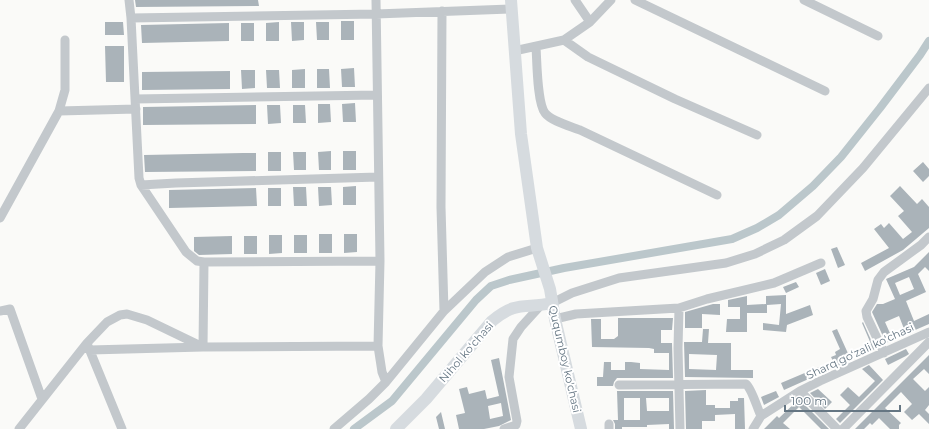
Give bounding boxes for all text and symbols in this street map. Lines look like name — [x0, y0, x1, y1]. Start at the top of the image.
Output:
street label: Ququmboy ko'chasi — [546, 304, 584, 414]
street label: Nihol koʻchasi — [436, 319, 496, 385]
street label: Sharq goʻzali koʻchasi — [804, 320, 916, 382]
scale bar — [785, 387, 900, 413]
text: 100 m — [791, 393, 827, 408]

